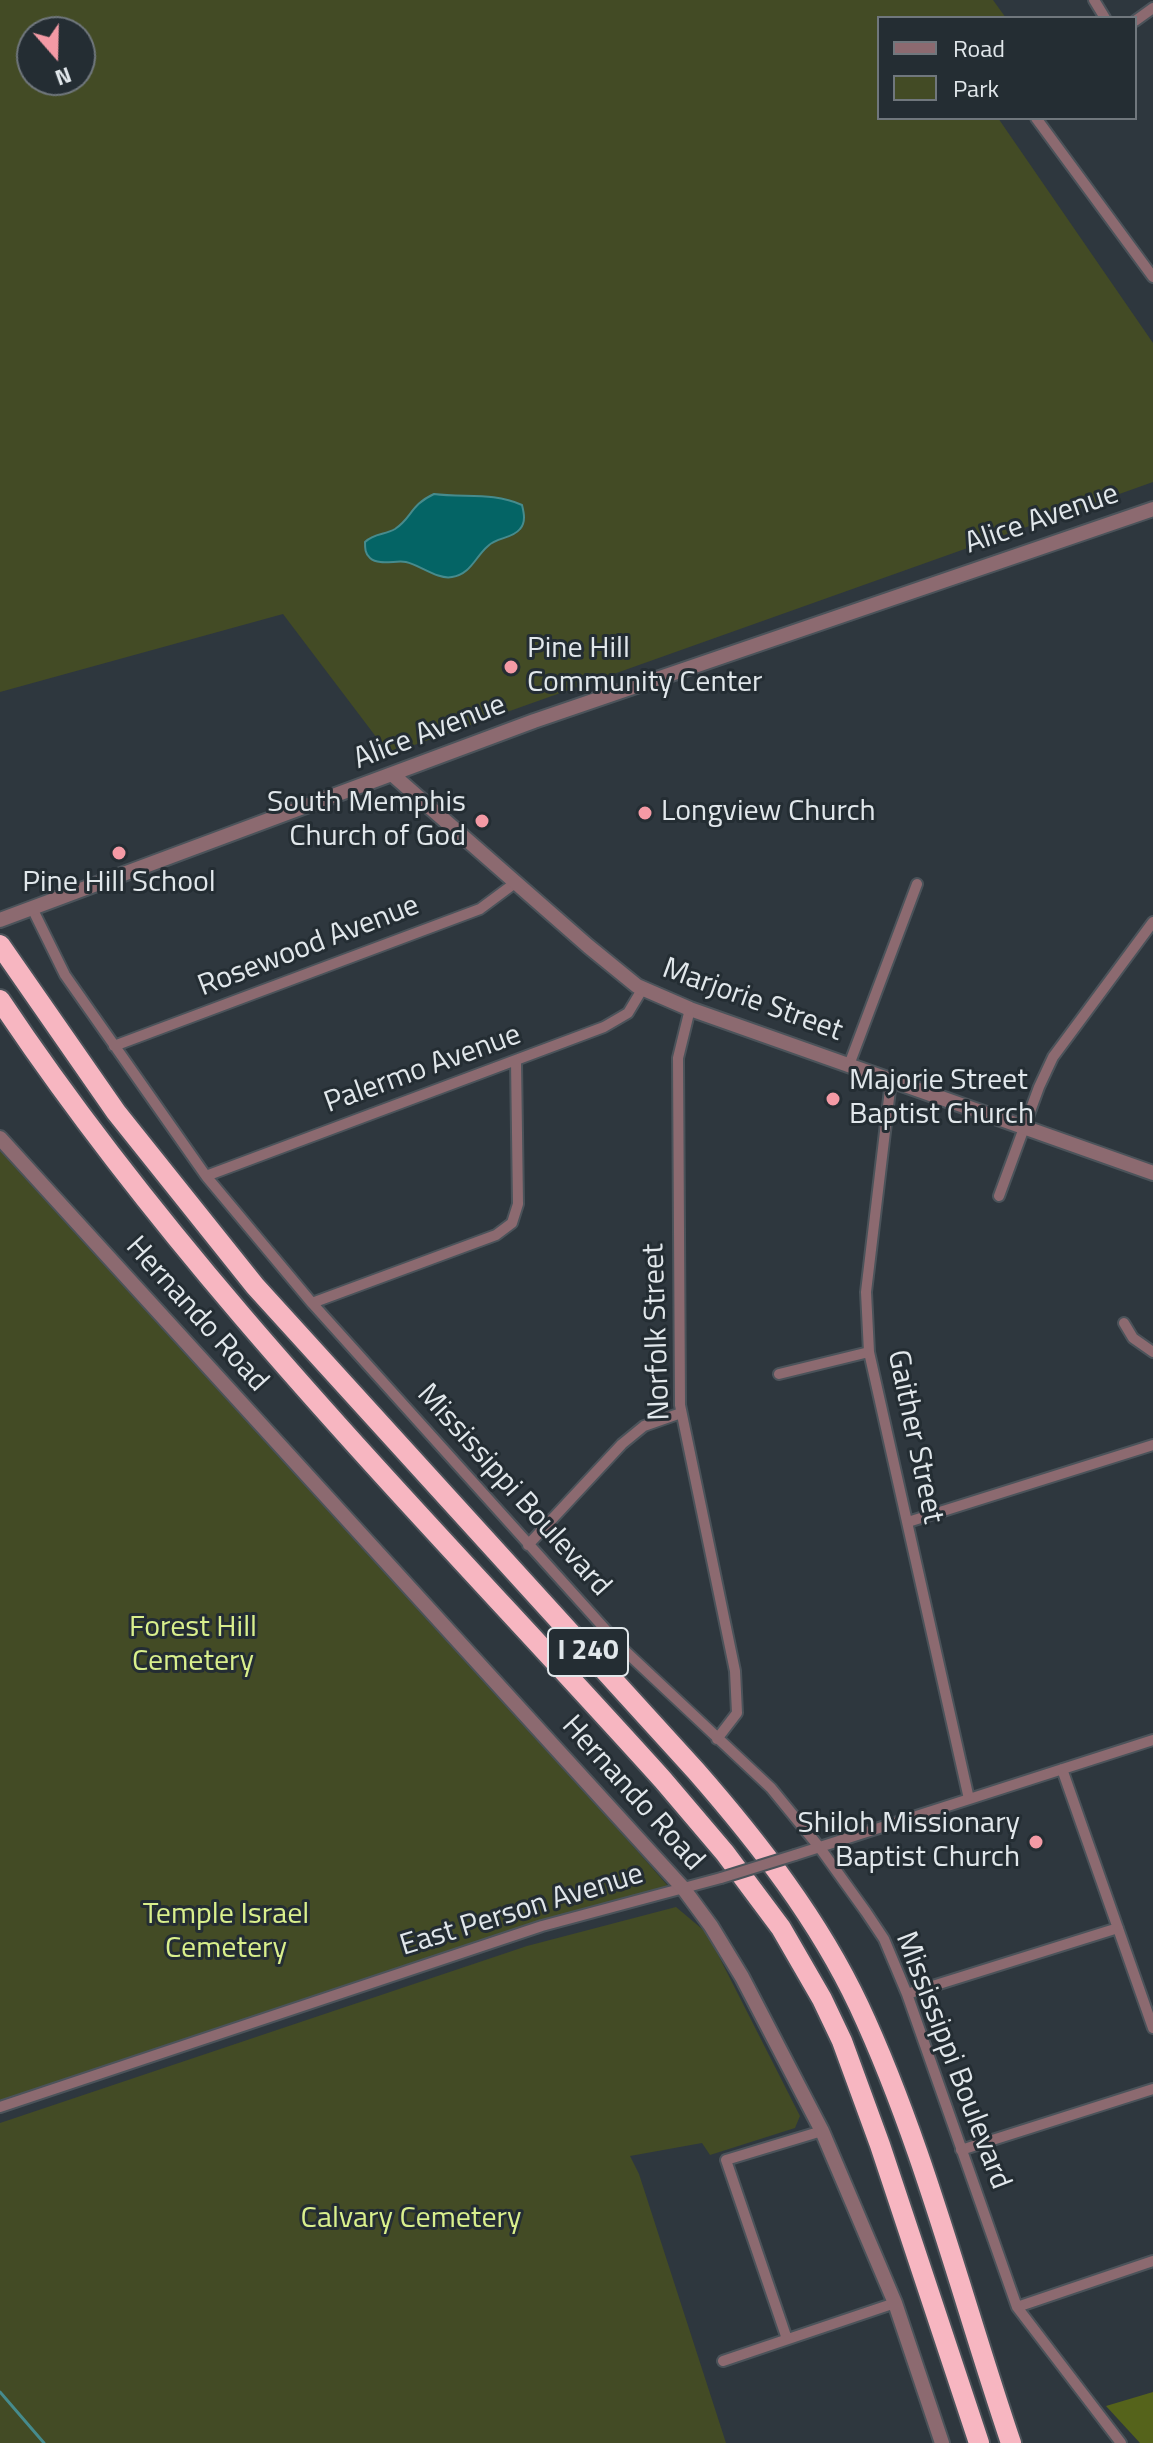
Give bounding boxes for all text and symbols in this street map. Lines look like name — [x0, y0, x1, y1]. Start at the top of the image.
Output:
north arrow — [16, 16, 96, 96]
legend — [877, 16, 1137, 120]
text: Road — [953, 30, 1005, 66]
text: N — [51, 58, 77, 95]
text: Park — [953, 70, 999, 106]
street label: Alice Avenue — [961, 477, 1123, 563]
place label: Pine Hill Community Center — [527, 632, 762, 702]
marker: Pine Hill Community Center — [502, 658, 520, 676]
street label: Alice Avenue — [349, 688, 511, 778]
place label: South Memphis Church of God — [267, 786, 466, 856]
place label: Longview Church — [661, 795, 876, 831]
marker: Longview Church — [636, 804, 654, 822]
marker: South Memphis Church of God — [473, 812, 491, 830]
marker: Pine Hill School — [110, 844, 128, 862]
place label: Pine Hill School — [22, 866, 216, 902]
street label: Rosewood Avenue — [193, 888, 425, 1006]
street label: Marjorie Street — [657, 952, 847, 1050]
street label: Palermo Avenue — [320, 1018, 526, 1122]
place label: Majorie Street Baptist Church — [849, 1064, 1034, 1134]
marker: Majorie Street Baptist Church — [824, 1090, 842, 1108]
street label: Hernando Road — [117, 1230, 275, 1400]
street label: Norfolk Street — [637, 1243, 679, 1421]
street label: Gaither Street — [878, 1347, 950, 1527]
street label: Mississippi Boulevard — [408, 1378, 618, 1604]
park label: Forest Hill Cemetery — [129, 1611, 257, 1682]
road number: I 240 — [548, 1628, 628, 1676]
street label: Hernando Road — [553, 1709, 711, 1879]
place label: Shiloh Missionary Baptist Church — [797, 1807, 1020, 1878]
marker: Shiloh Missionary Baptist Church — [1027, 1833, 1045, 1851]
street label: East Person Avenue — [396, 1857, 648, 1965]
park label: Temple Israel Cemetery — [143, 1898, 309, 1968]
street label: Mississippi Boulevard — [886, 1927, 1018, 2195]
park label: Calvary Cemetery — [301, 2202, 521, 2238]

